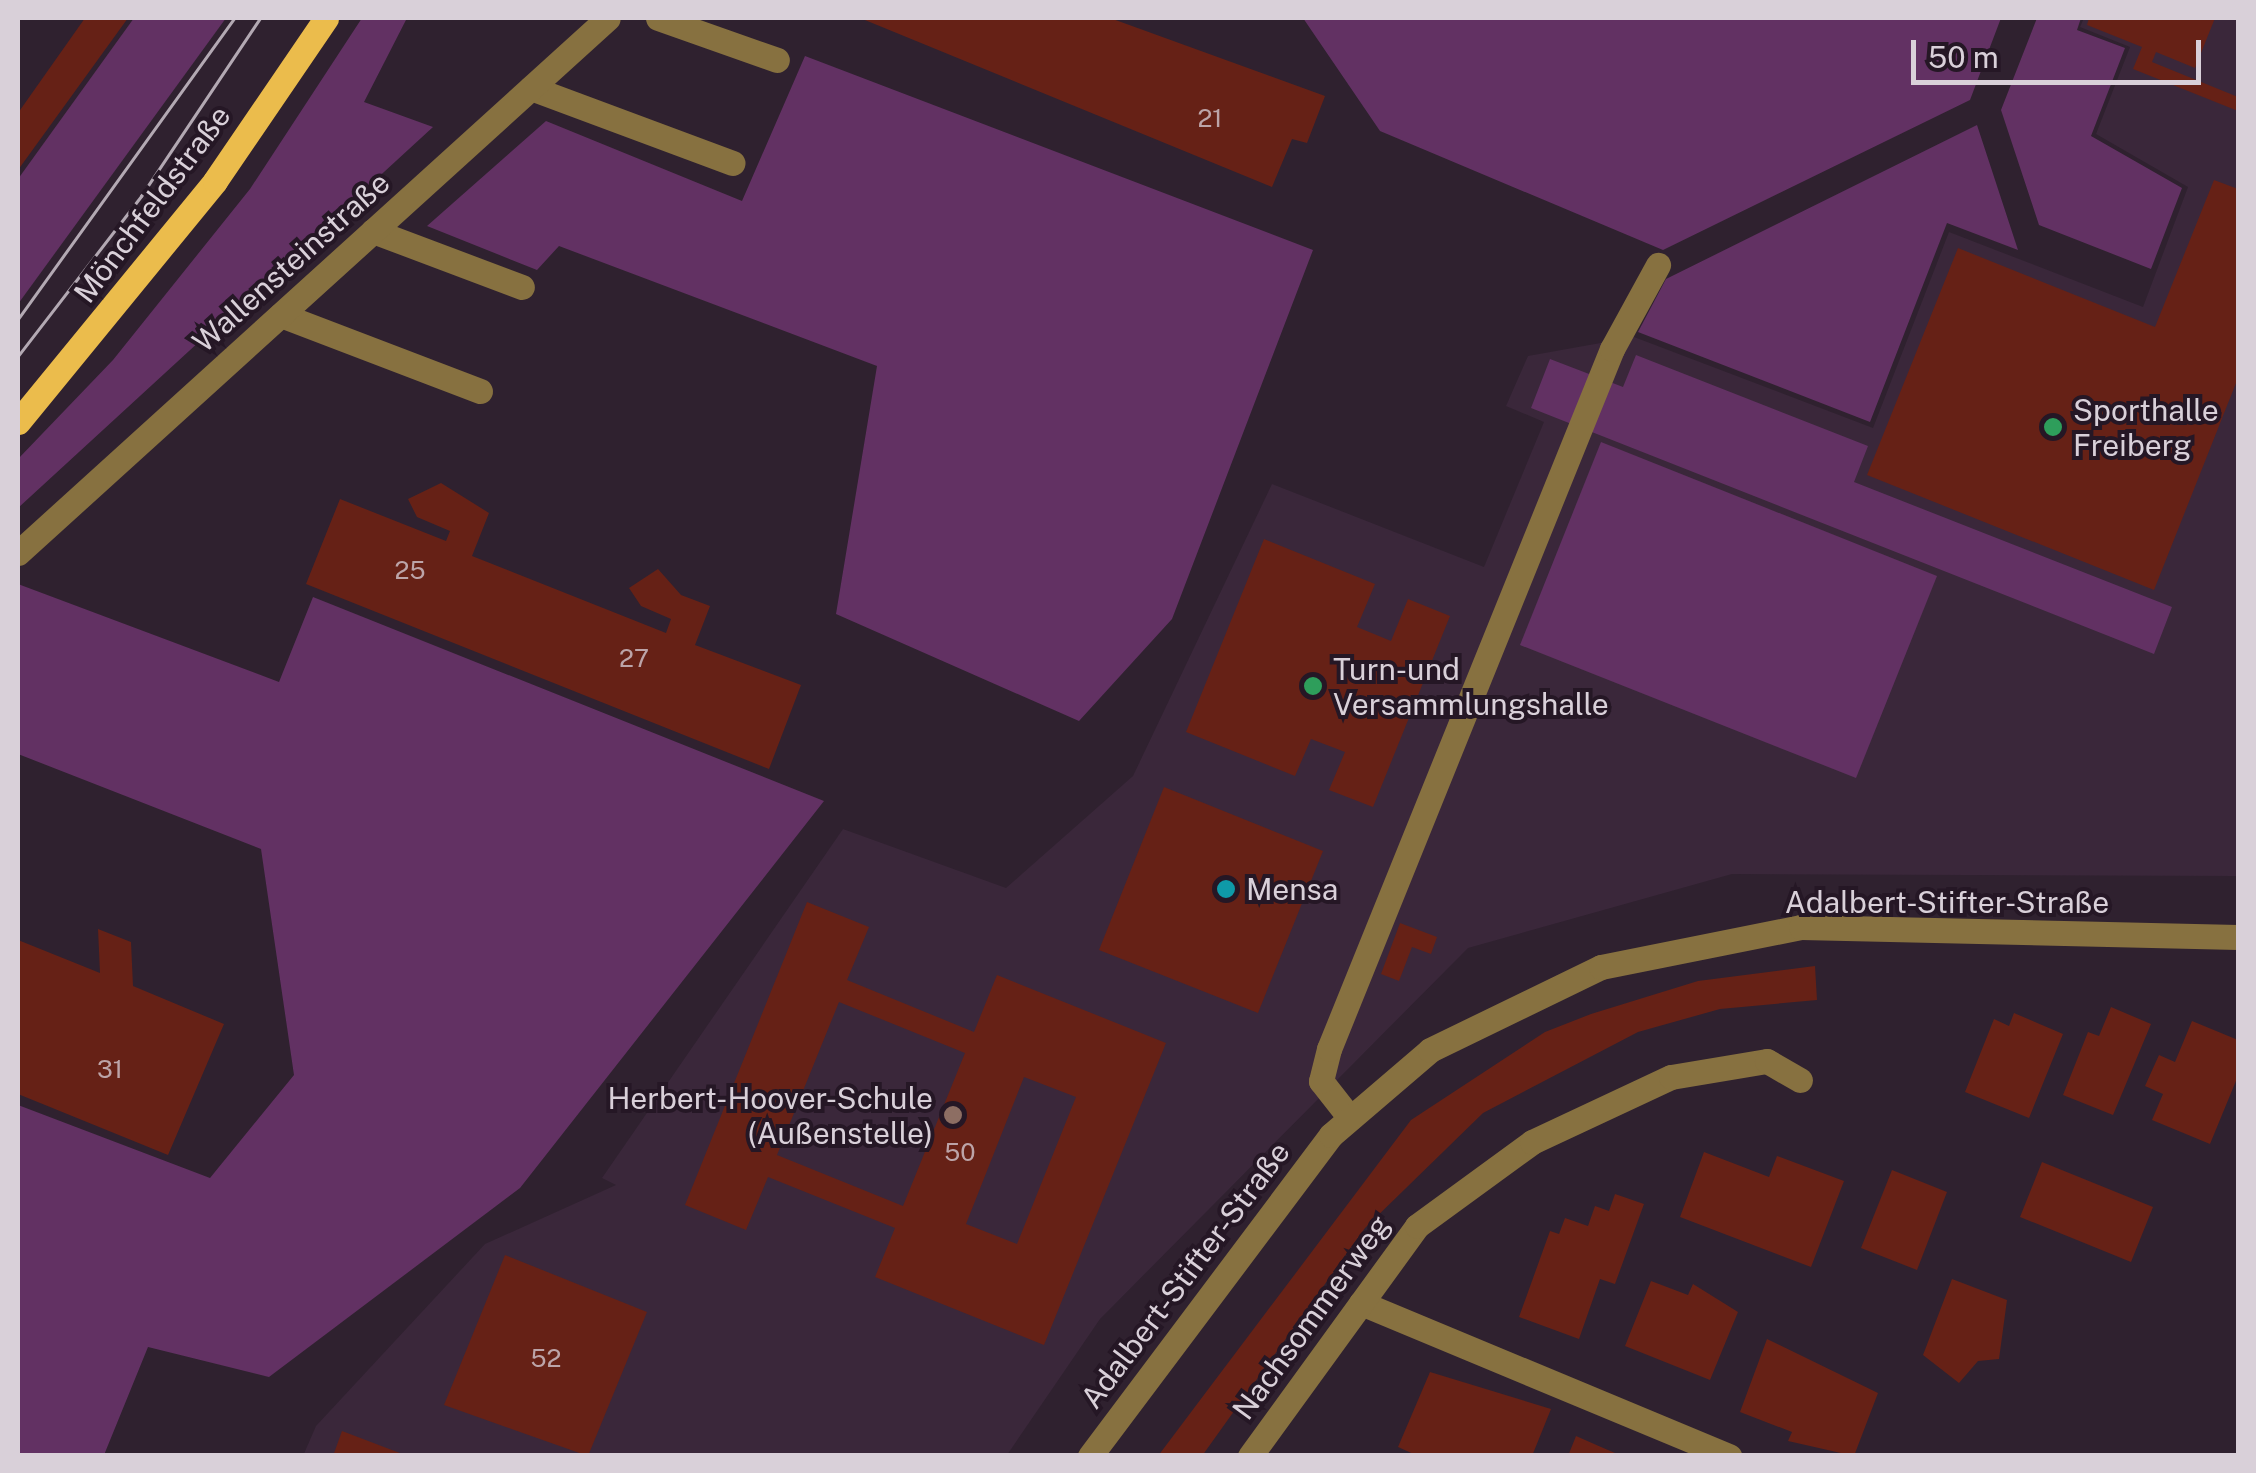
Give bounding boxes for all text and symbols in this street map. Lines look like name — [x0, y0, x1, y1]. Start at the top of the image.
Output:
scale bar — [1916, 20, 2206, 82]
text: 50 m — [1928, 39, 1999, 75]
street label: Mönchfeldstraße — [66, 98, 238, 310]
house number: 21 — [1197, 103, 1223, 133]
street label: Wallensteinstraße — [185, 164, 397, 360]
place label: Sporthalle Freiberg — [2073, 392, 2219, 462]
marker: Sporthalle Freiberg — [2042, 416, 2064, 438]
house number: 25 — [395, 555, 425, 585]
house number: 27 — [619, 643, 649, 673]
place label: Turn-und Versammlungshalle — [1333, 651, 1609, 722]
marker: Turn-und Versammlungshalle — [1302, 675, 1324, 697]
place label: Mensa — [1246, 871, 1338, 907]
marker: Mensa — [1215, 878, 1237, 900]
street label: Adalbert-Stifter-Straße — [1785, 884, 2109, 920]
house number: 31 — [97, 1054, 123, 1084]
place label: Herbert-Hoover-Schule (Außenstelle) — [607, 1080, 933, 1150]
marker: Herbert-Hoover-Schule (Außenstelle) — [942, 1104, 964, 1126]
street label: Adalbert-Stifter-Straße — [1073, 1135, 1297, 1415]
house number: 50 — [944, 1137, 976, 1167]
street label: Nachsommerweg — [1225, 1208, 1397, 1426]
house number: 52 — [531, 1343, 561, 1373]

